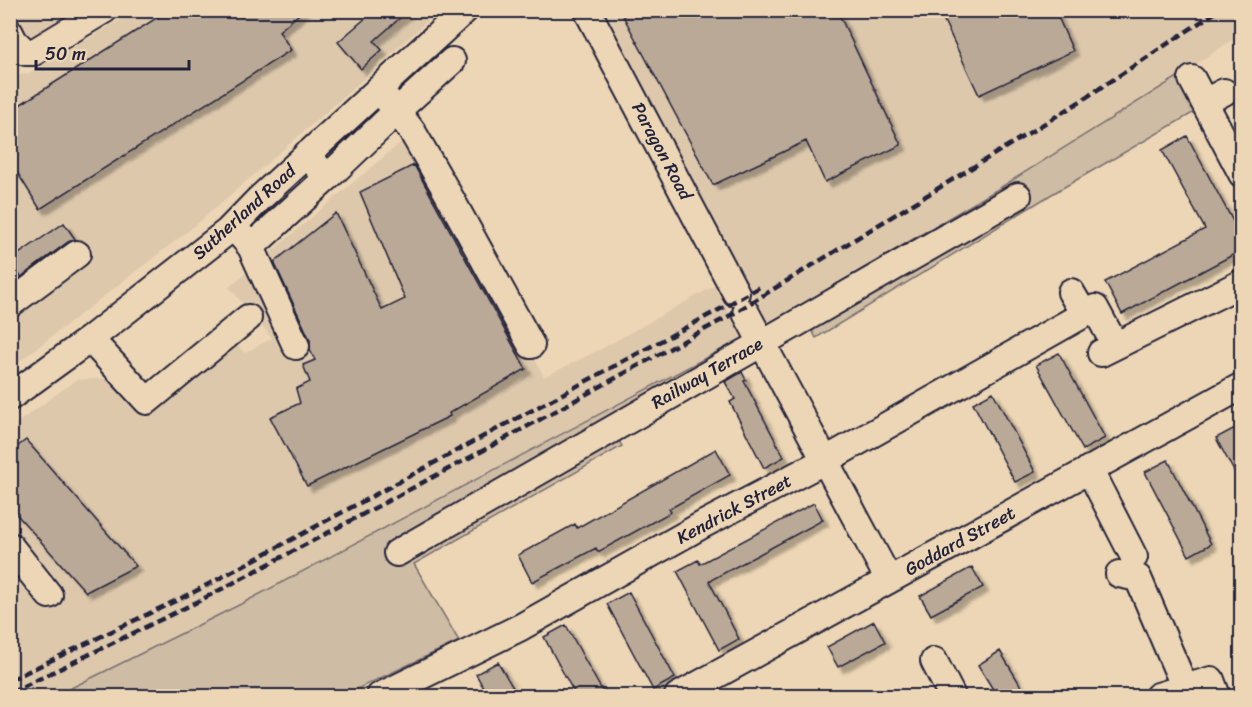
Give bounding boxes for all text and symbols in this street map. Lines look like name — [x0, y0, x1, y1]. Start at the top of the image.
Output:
scale bar — [36, 33, 189, 71]
text: 50 m — [45, 38, 86, 70]
street label: Paragon Road — [623, 96, 702, 207]
street label: Sutherland Road — [184, 155, 305, 268]
street label: Railway Terrace — [645, 328, 769, 418]
street label: Kendrick Street — [670, 465, 798, 553]
street label: Goddard Street — [899, 497, 1022, 585]

